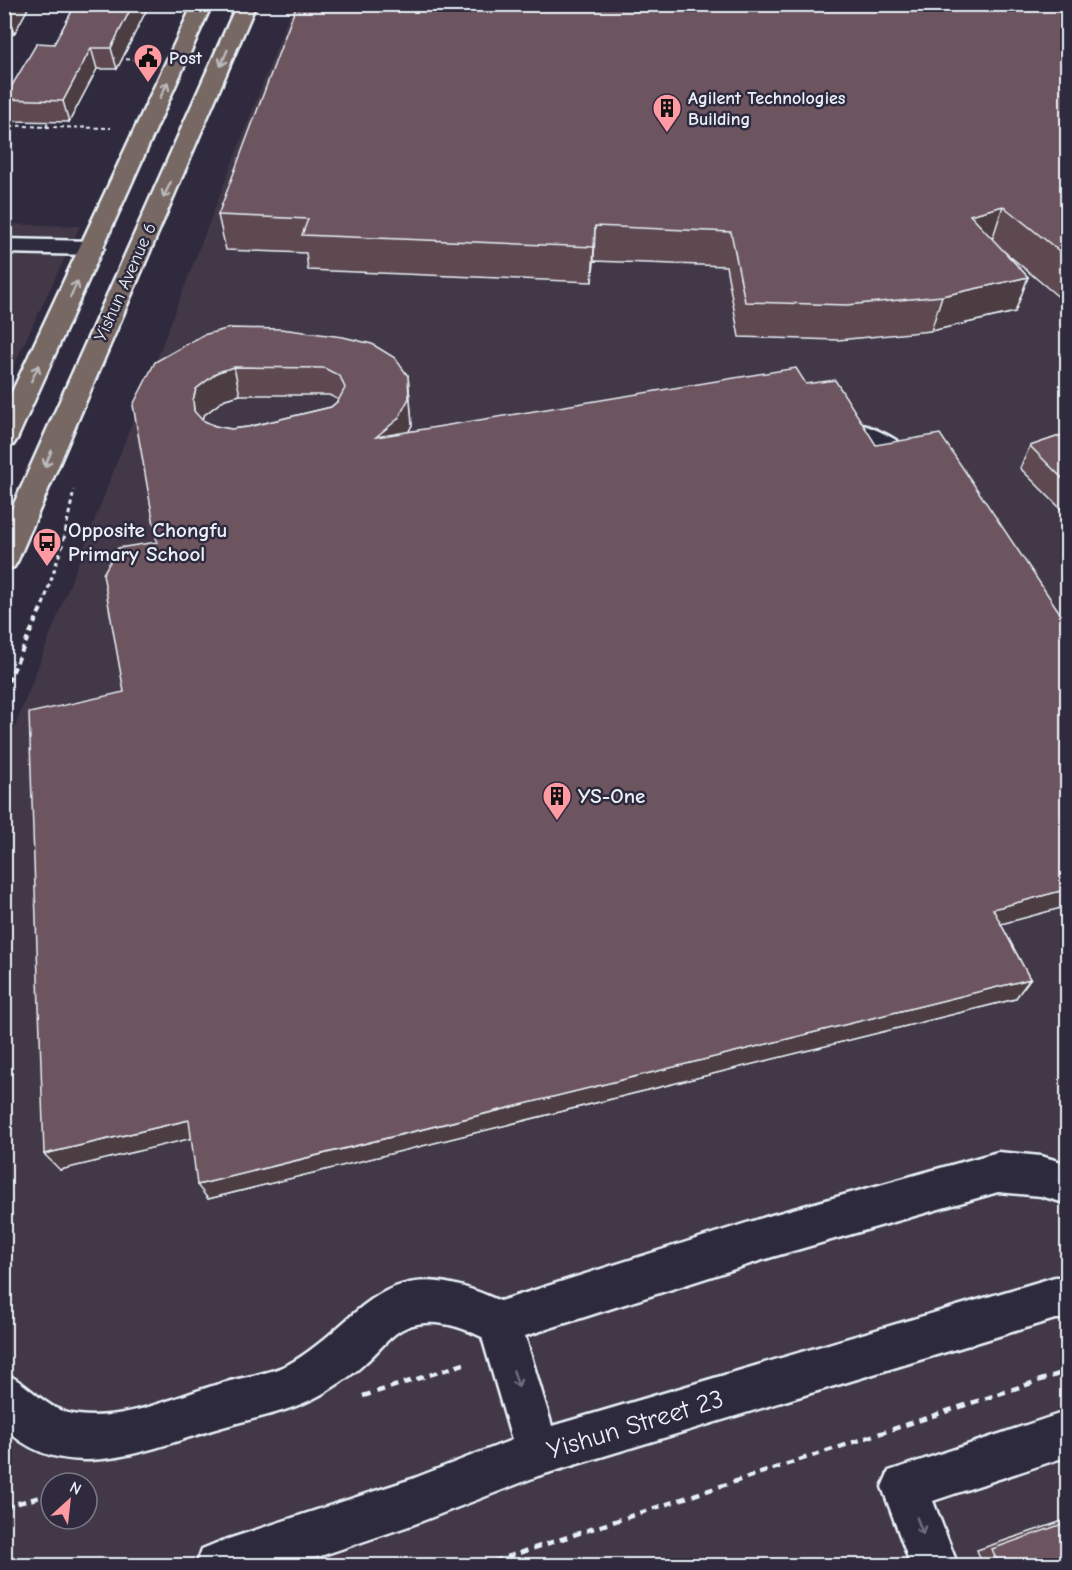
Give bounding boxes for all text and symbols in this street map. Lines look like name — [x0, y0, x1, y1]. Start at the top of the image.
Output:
public building icon: Post — [132, 42, 164, 84]
place label: Post — [169, 48, 203, 69]
one-way arrow — [218, 49, 229, 67]
one-way arrow — [159, 81, 170, 99]
place label: Agilent Technologies Building — [688, 88, 846, 130]
building icon: Agilent Technologies Building — [651, 92, 683, 134]
one-way arrow — [161, 181, 172, 199]
street label: Yishun Avenue 6 — [90, 220, 161, 345]
one-way arrow — [68, 280, 80, 298]
one-way arrow — [29, 365, 41, 383]
one-way arrow — [41, 449, 53, 467]
place label: Opposite Chongfu Primary School — [68, 518, 227, 566]
bus stop icon: Opposite Chongfu Primary School — [31, 526, 63, 568]
building icon: YS-One — [541, 780, 573, 822]
place label: YS-One — [578, 784, 645, 808]
one-way arrow — [511, 1369, 522, 1388]
street label: Yishun Street 23 — [543, 1384, 727, 1466]
north arrow — [39, 1471, 99, 1531]
text: N — [67, 1478, 84, 1499]
one-way arrow — [916, 1516, 927, 1535]

